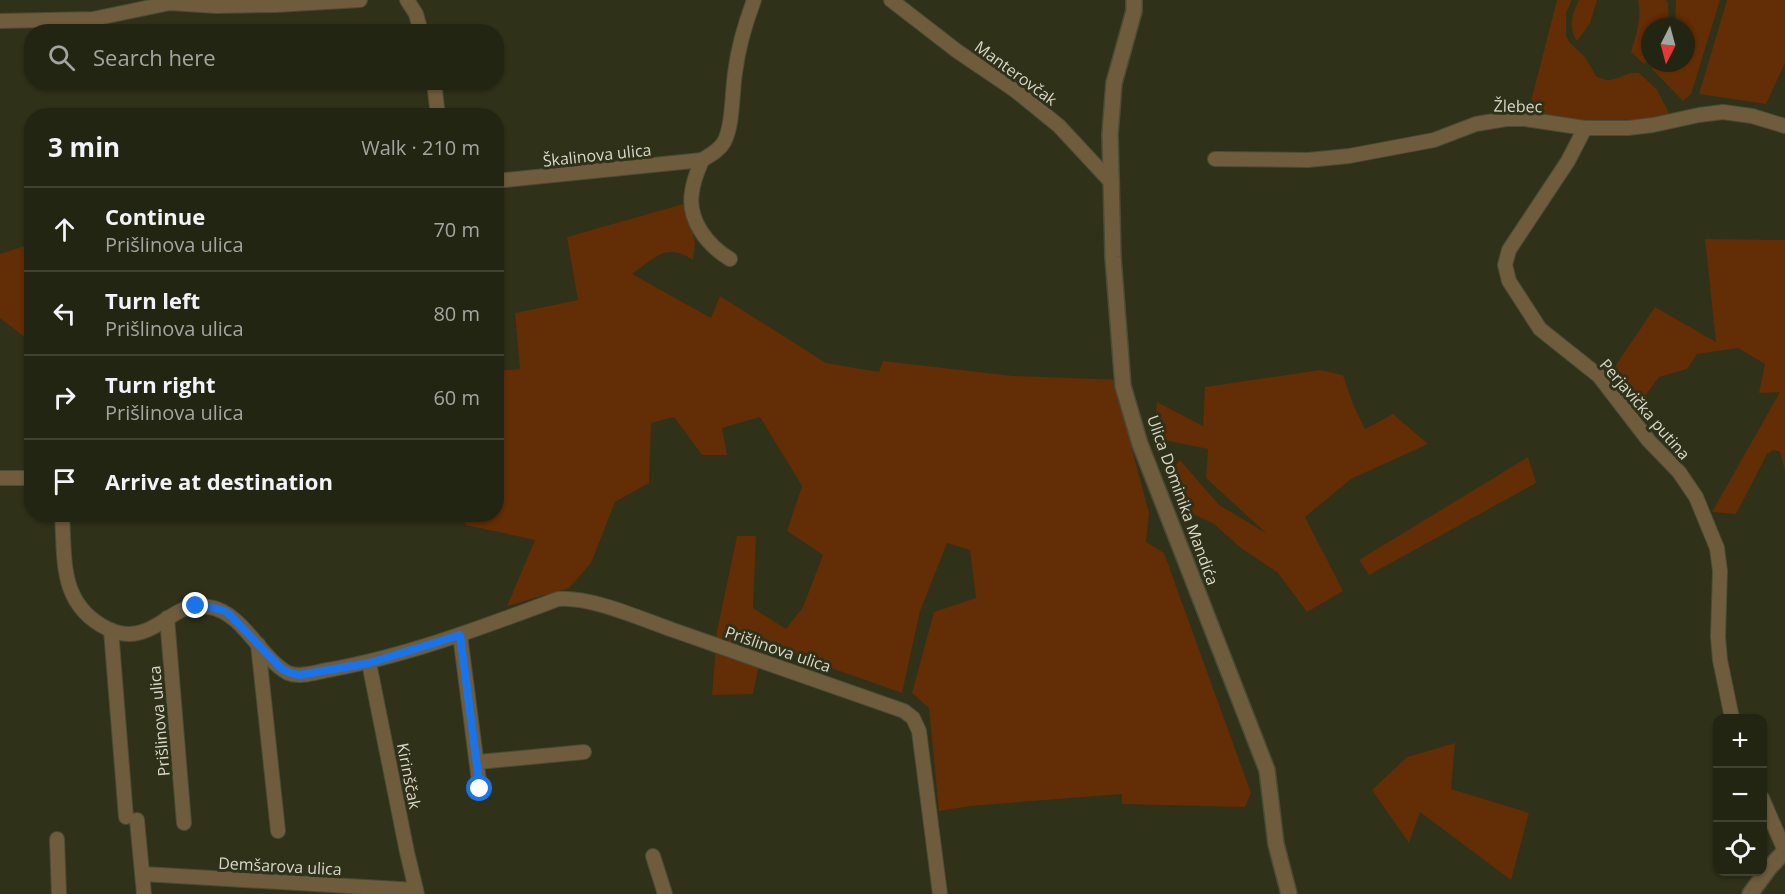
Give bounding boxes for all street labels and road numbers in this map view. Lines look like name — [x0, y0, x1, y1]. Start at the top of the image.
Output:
street label: Manterovčak — [970, 36, 1062, 111]
street label: Žlebec — [1493, 95, 1543, 117]
street label: Škalinova ulica — [542, 138, 652, 172]
street label: Perjavička putina — [1595, 354, 1695, 464]
street label: Ulica Dominika Mandića — [1142, 412, 1224, 588]
street label: Prišlinova ulica — [722, 621, 834, 677]
street label: Prišlinova ulica — [143, 665, 175, 777]
street label: Kirinščak — [392, 741, 426, 811]
street label: Demšarova ulica — [218, 852, 342, 880]

